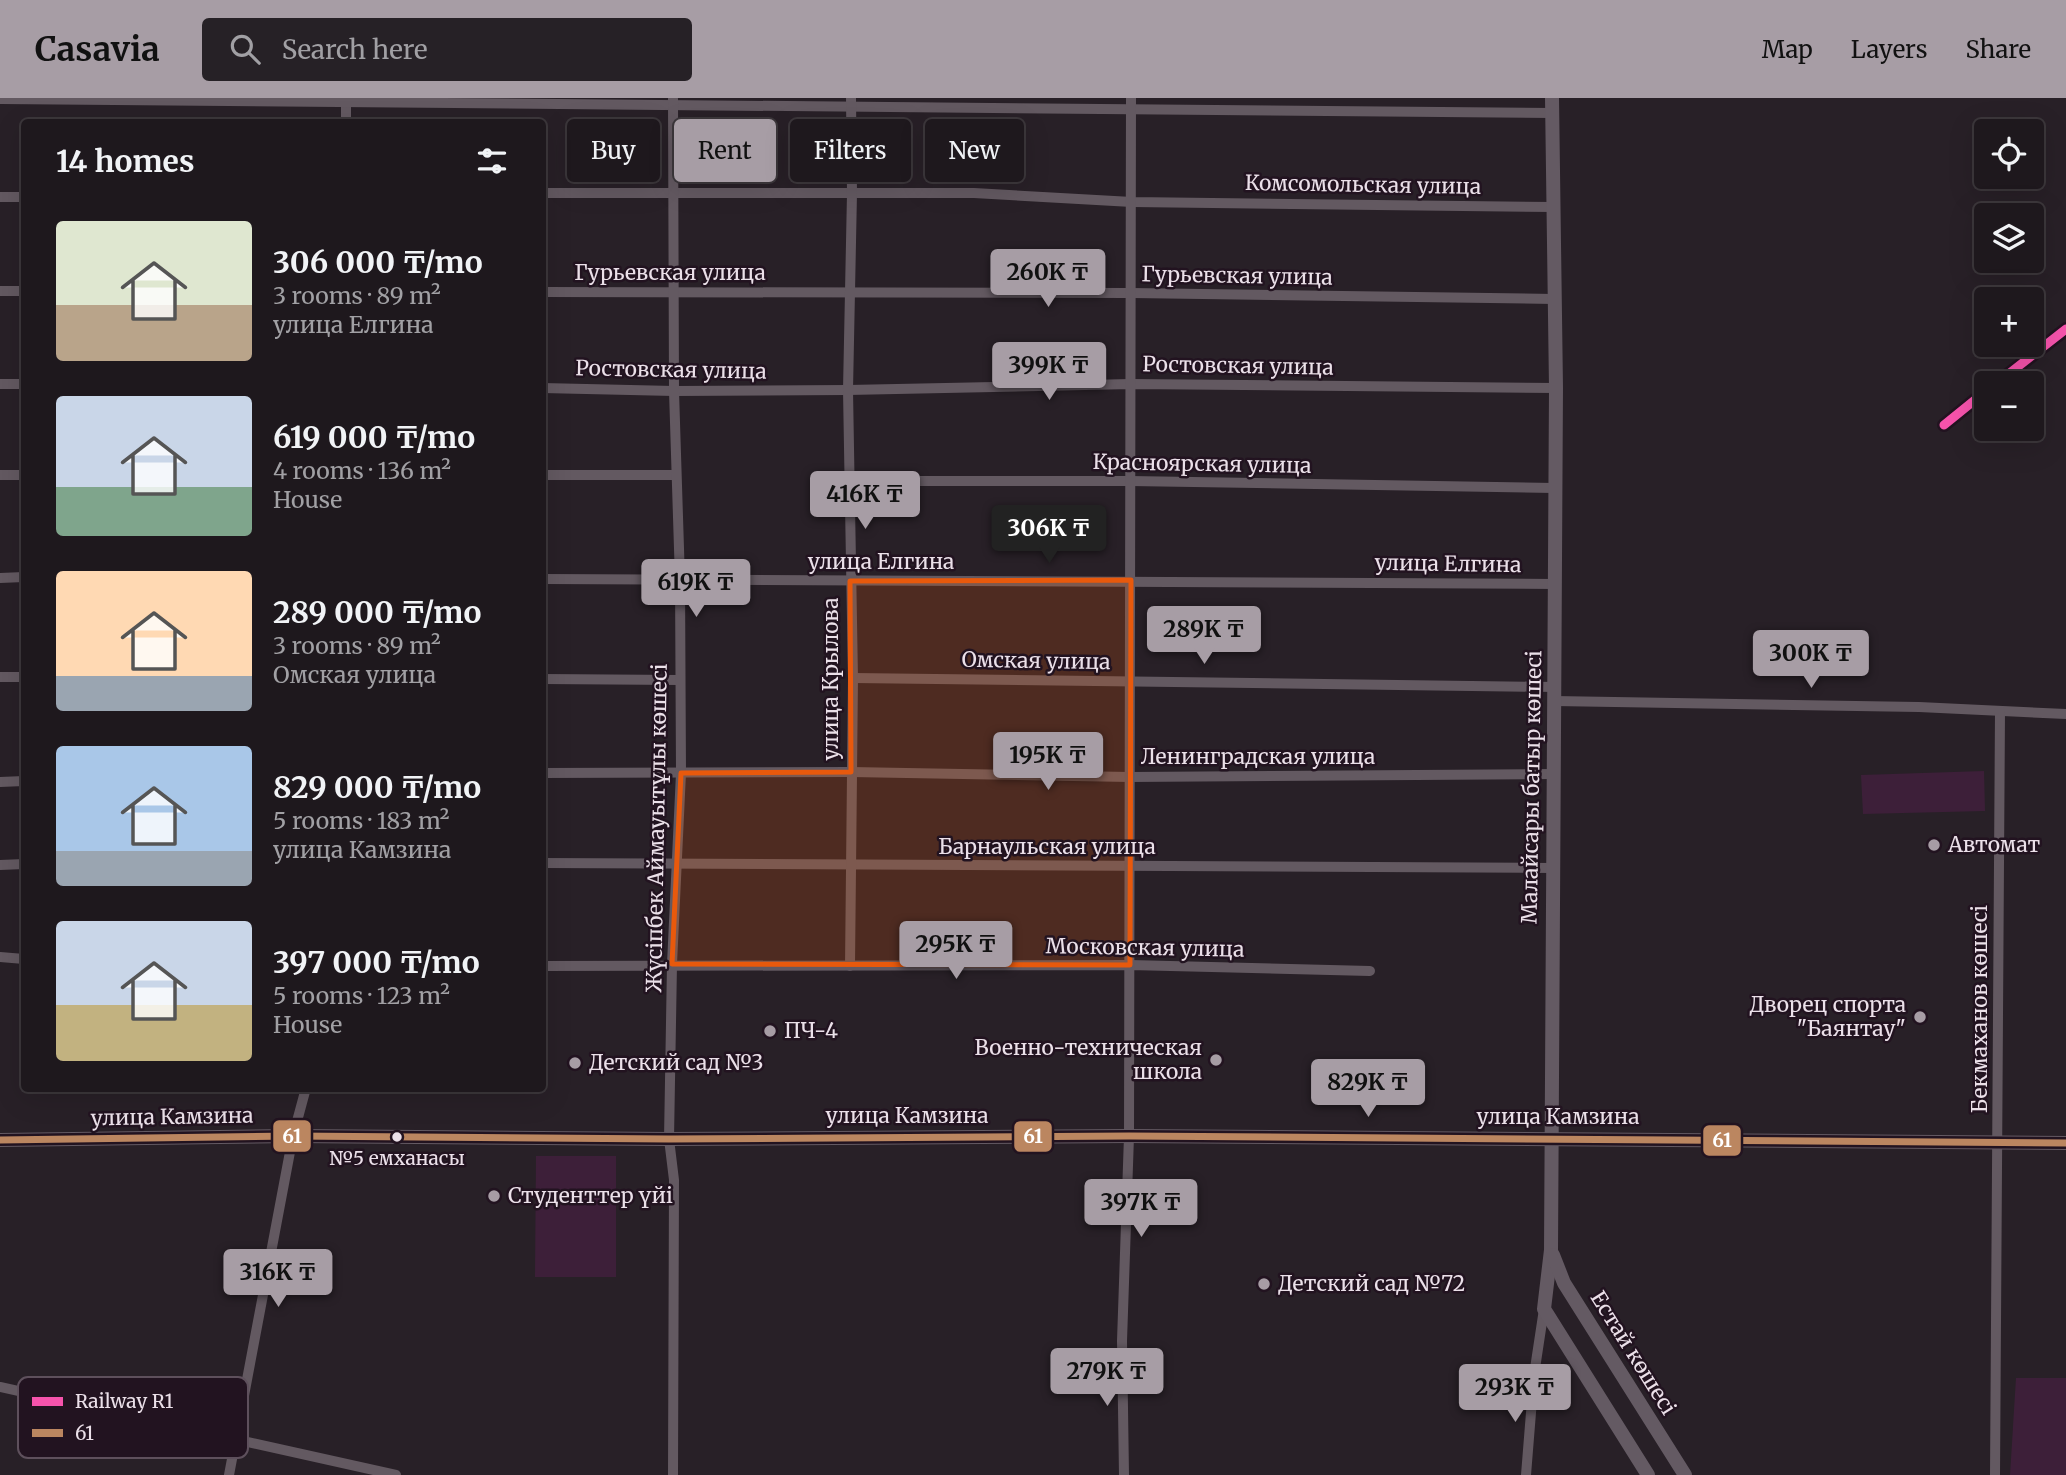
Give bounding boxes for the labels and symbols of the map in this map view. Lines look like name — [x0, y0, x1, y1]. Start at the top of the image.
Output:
street label: Комсомольская улица — [1245, 169, 1481, 200]
pin: 260K ₸ — [991, 250, 1105, 309]
street label: Гурьевская улица — [574, 259, 766, 286]
street label: Гурьевская улица — [1141, 260, 1333, 291]
pin: 399K ₸ — [992, 342, 1106, 402]
street label: Ростовская улица — [1142, 350, 1334, 381]
street label: Ростовская улица — [575, 354, 767, 385]
street label: Красноярская улица — [1092, 448, 1312, 479]
pin: 416K ₸ — [808, 472, 922, 531]
pin: 306K ₸ — [992, 505, 1106, 565]
street label: улица Елгина — [808, 548, 954, 575]
street label: улица Елгина — [1374, 549, 1522, 578]
pin: 619K ₸ — [639, 560, 753, 619]
street label: улица Крылова — [817, 597, 844, 761]
pin: 289K ₸ — [1147, 606, 1261, 666]
pin: 300K ₸ — [1754, 630, 1868, 690]
street label: Омская улица — [961, 646, 1111, 675]
street label: Малайсары батыр көшесі — [1516, 650, 1547, 924]
street label: Жүсіпбек Аймауытұлы көшесі — [640, 663, 673, 993]
pin: 195K ₸ — [991, 732, 1105, 792]
street label: Ленинградская улица — [1141, 743, 1375, 770]
place label: Автомат — [1947, 831, 2040, 858]
street label: Барнаульская улица — [938, 833, 1156, 860]
marker: Автомат — [1926, 837, 1942, 853]
street label: Бекмаханов көшесі — [1966, 905, 1993, 1113]
pin: 295K ₸ — [899, 922, 1013, 981]
street label: Московская улица — [1045, 932, 1245, 963]
place label: Дворец спорта "Баянтау" — [1749, 991, 1906, 1042]
marker: Дворец спорта "Баянтау" — [1912, 1009, 1928, 1025]
place label: ПЧ-4 — [784, 1017, 838, 1044]
marker: ПЧ-4 — [762, 1023, 778, 1039]
place label: Военно-техническая школа — [975, 1034, 1202, 1085]
place label: Детский сад №3 — [589, 1049, 764, 1076]
marker: Военно-техническая школа — [1208, 1052, 1224, 1068]
marker: Детский сад №3 — [567, 1055, 583, 1071]
pin: 829K ₸ — [1311, 1060, 1425, 1119]
street label: улица Камзина — [90, 1102, 254, 1131]
street label: улица Камзина — [826, 1102, 988, 1129]
street label: улица Камзина — [1477, 1103, 1639, 1130]
line badge: 61 — [272, 1119, 312, 1153]
line badge: 61 — [1013, 1120, 1053, 1153]
text: 61 — [282, 1124, 302, 1148]
text: 61 — [1023, 1124, 1043, 1148]
line badge: 61 — [1702, 1124, 1742, 1157]
text: 61 — [1712, 1128, 1732, 1152]
marker: №5 емханасы — [390, 1130, 404, 1144]
place label: №5 емханасы — [329, 1146, 465, 1170]
pin: 397K ₸ — [1084, 1180, 1198, 1239]
place label: Студенттер үйі — [508, 1182, 673, 1209]
marker: Студенттер үйі — [486, 1188, 502, 1204]
pin: 316K ₸ — [221, 1250, 335, 1309]
place label: Детский сад №72 — [1278, 1270, 1465, 1297]
marker: Детский сад №72 — [1256, 1276, 1272, 1292]
street label: Естай көшесі — [1585, 1286, 1682, 1420]
pin: 279K ₸ — [1050, 1348, 1164, 1408]
pin: 293K ₸ — [1458, 1364, 1572, 1424]
legend — [18, 1377, 248, 1458]
text: Railway R1 — [75, 1389, 174, 1413]
text: 61 — [75, 1421, 94, 1445]

